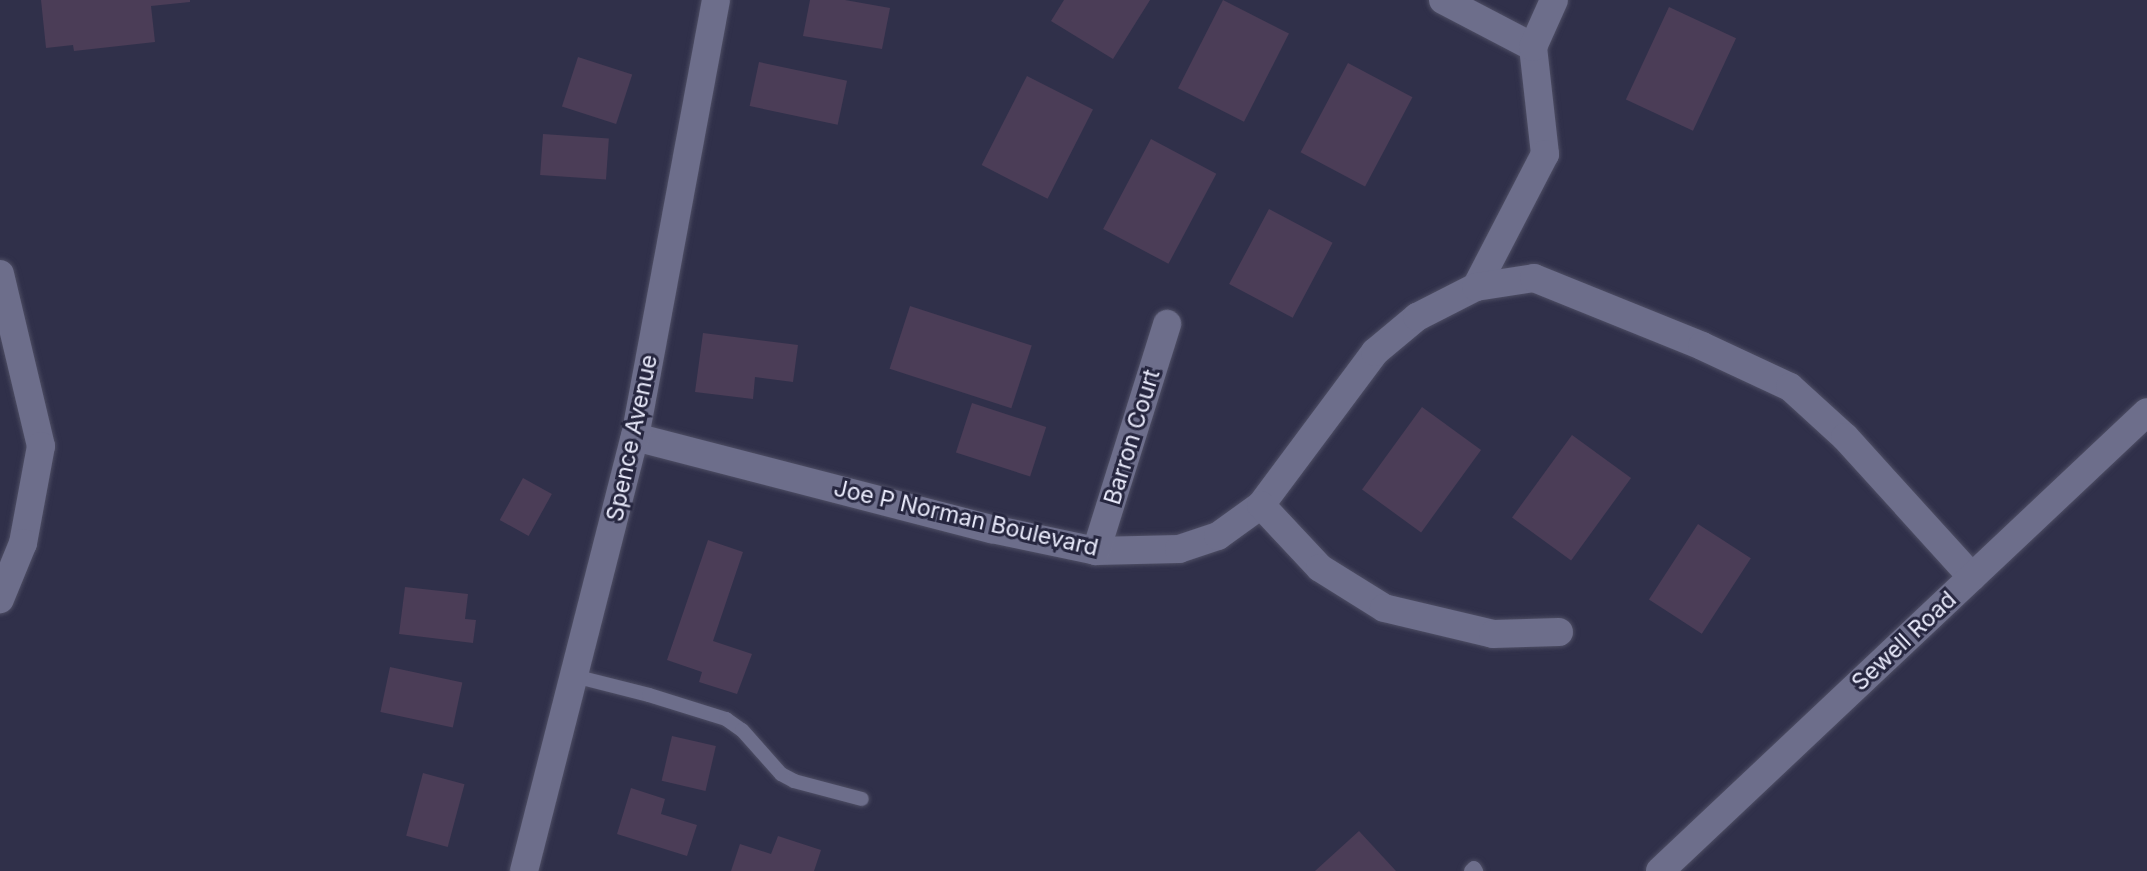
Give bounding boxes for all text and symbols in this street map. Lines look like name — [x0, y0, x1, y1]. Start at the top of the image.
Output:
street label: Spence Avenue — [601, 352, 663, 524]
street label: Barron Court — [1098, 366, 1166, 508]
street label: Joe P Norman Boulevard — [831, 474, 1101, 562]
street label: Sewell Road — [1846, 586, 1962, 696]

